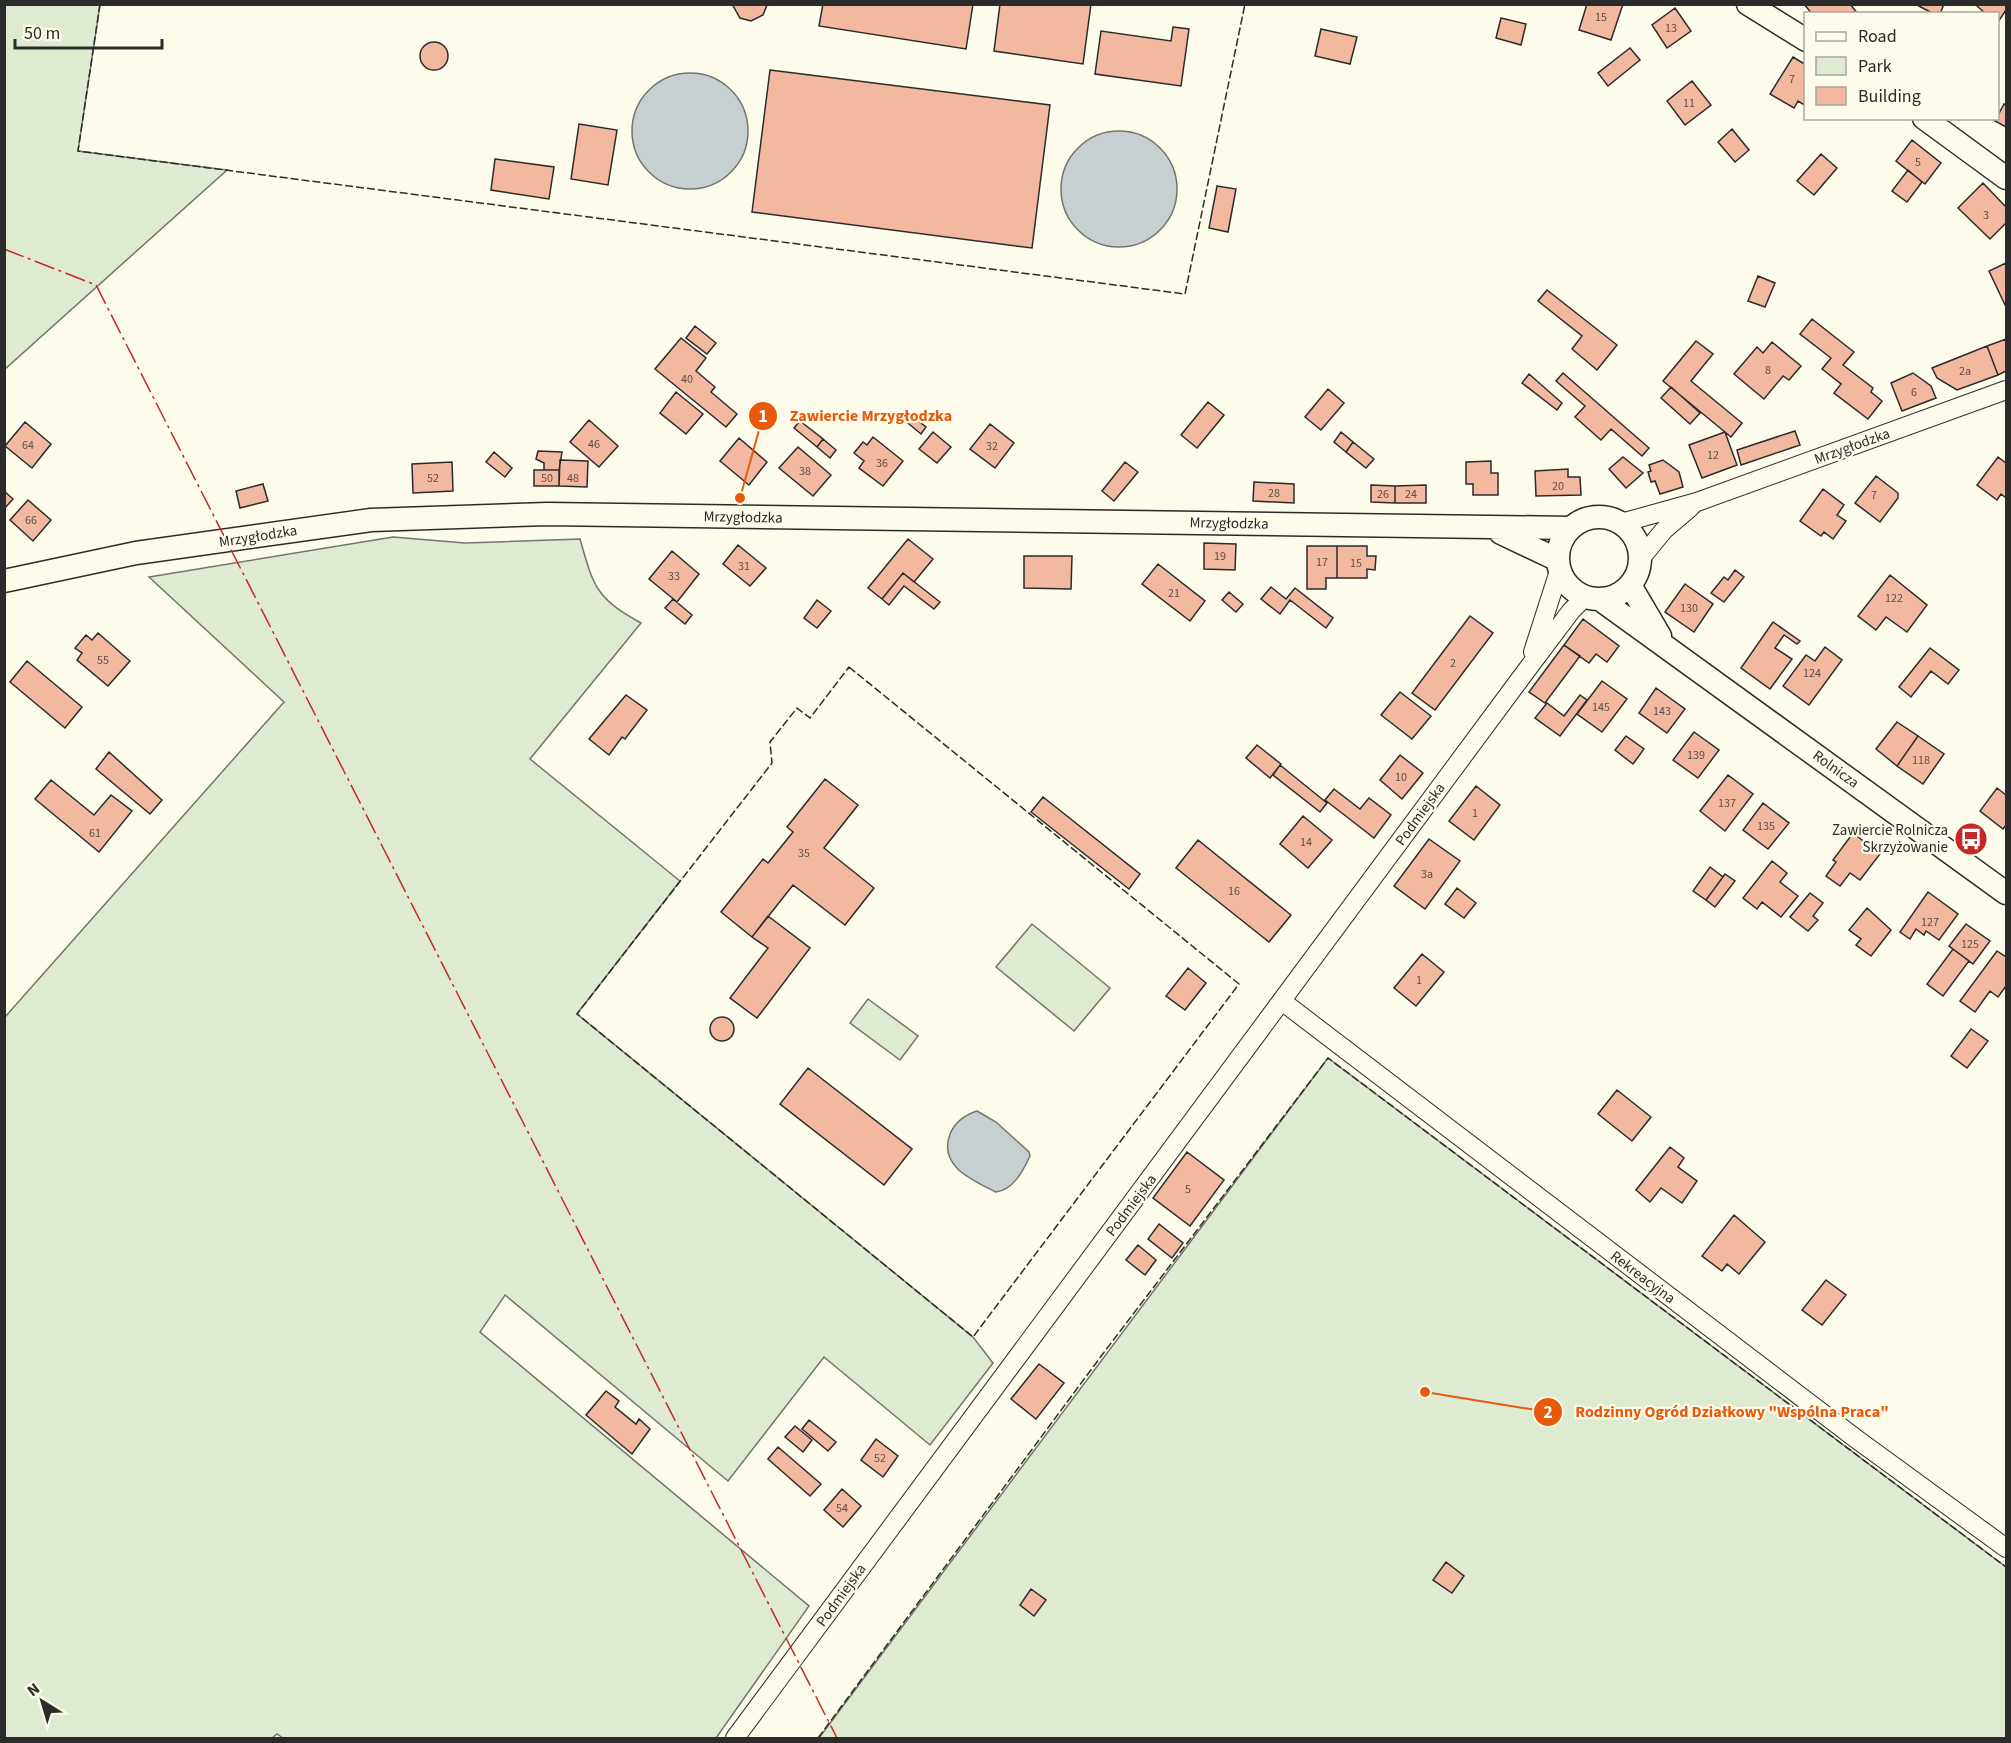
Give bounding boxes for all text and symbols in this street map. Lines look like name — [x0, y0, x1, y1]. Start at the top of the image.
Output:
house number: 15 — [1595, 9, 1607, 26]
scale bar — [15, 12, 162, 50]
legend — [1804, 12, 1999, 120]
house number: 13 — [1665, 20, 1677, 37]
text: 50 m — [24, 21, 60, 46]
text: Road — [1858, 24, 1897, 49]
text: Park — [1858, 54, 1892, 79]
house number: 7 — [1789, 71, 1795, 88]
text: Building — [1858, 84, 1921, 109]
house number: 11 — [1683, 95, 1695, 112]
house number: 5 — [1915, 154, 1921, 171]
house number: 3 — [1983, 207, 1989, 224]
house number: 8 — [1765, 362, 1771, 379]
house number: 2a — [1959, 363, 1971, 380]
house number: 40 — [681, 371, 693, 388]
house number: 6 — [1911, 384, 1917, 401]
callout: Zawiercie Mrzygłodzka — [748, 399, 964, 433]
text: 1 — [758, 404, 768, 429]
text: Zawiercie Mrzygłodzka — [790, 405, 952, 427]
street label: Mrzygłodzka — [1811, 423, 1893, 470]
house number: 46 — [588, 436, 600, 453]
house number: 64 — [22, 437, 34, 454]
house number: 32 — [986, 438, 998, 455]
house number: 12 — [1707, 447, 1719, 464]
house number: 36 — [876, 455, 888, 472]
house number: 38 — [799, 463, 811, 480]
house number: 52 — [427, 470, 439, 487]
house number: 50 — [541, 470, 553, 487]
house number: 48 — [567, 470, 579, 487]
house number: 20 — [1552, 478, 1564, 495]
house number: 28 — [1268, 485, 1280, 502]
house number: 26 — [1377, 486, 1389, 503]
house number: 24 — [1405, 486, 1417, 503]
house number: 7 — [1871, 487, 1877, 504]
street label: Mrzygłodzka — [703, 506, 783, 529]
house number: 66 — [25, 512, 37, 529]
street label: Mrzygłodzka — [1189, 512, 1269, 535]
street label: Mrzygłodzka — [217, 520, 299, 553]
house number: 19 — [1214, 548, 1226, 565]
house number: 17 — [1316, 554, 1328, 571]
house number: 15 — [1350, 555, 1362, 572]
house number: 31 — [738, 558, 750, 575]
house number: 33 — [668, 568, 680, 585]
house number: 21 — [1168, 585, 1180, 602]
house number: 122 — [1885, 590, 1903, 607]
house number: 130 — [1680, 600, 1698, 617]
house number: 55 — [97, 652, 109, 669]
house number: 2 — [1450, 655, 1456, 672]
house number: 124 — [1803, 665, 1821, 682]
house number: 145 — [1592, 699, 1610, 716]
house number: 143 — [1653, 703, 1671, 720]
street label: Rolnicza — [1808, 745, 1863, 793]
house number: 139 — [1687, 747, 1705, 764]
house number: 118 — [1912, 752, 1930, 769]
house number: 10 — [1395, 769, 1407, 786]
street label: Podmiejska — [1390, 779, 1450, 850]
house number: 137 — [1718, 795, 1736, 812]
house number: 1 — [1472, 805, 1478, 822]
house number: 135 — [1757, 818, 1775, 835]
place label: Zawiercie Rolnicza Skrzyżowanie — [1832, 820, 1948, 858]
bus stop icon: Zawiercie Rolnicza Skrzyżowanie — [1953, 821, 1989, 857]
house number: 61 — [89, 825, 101, 842]
house number: 14 — [1300, 834, 1312, 851]
house number: 35 — [798, 845, 810, 862]
house number: 3a — [1421, 866, 1433, 883]
house number: 16 — [1228, 883, 1240, 900]
house number: 127 — [1921, 914, 1939, 931]
house number: 125 — [1961, 936, 1979, 953]
house number: 1 — [1416, 972, 1422, 989]
street label: Podmiejska — [1101, 1170, 1162, 1241]
house number: 5 — [1185, 1181, 1191, 1198]
street label: Rekreacyjna — [1606, 1246, 1680, 1309]
callout: Rodzinny Ogród Działkowy "Wspólna Praca" — [1533, 1395, 1901, 1429]
text: 2 — [1543, 1400, 1553, 1425]
text: Rodzinny Ogród Działkowy "Wspólna Praca" — [1575, 1401, 1889, 1423]
house number: 52 — [874, 1450, 886, 1467]
house number: 54 — [836, 1500, 848, 1517]
street label: Podmiejska — [811, 1560, 871, 1631]
north arrow — [12, 1671, 72, 1731]
text: N — [23, 1678, 44, 1702]

